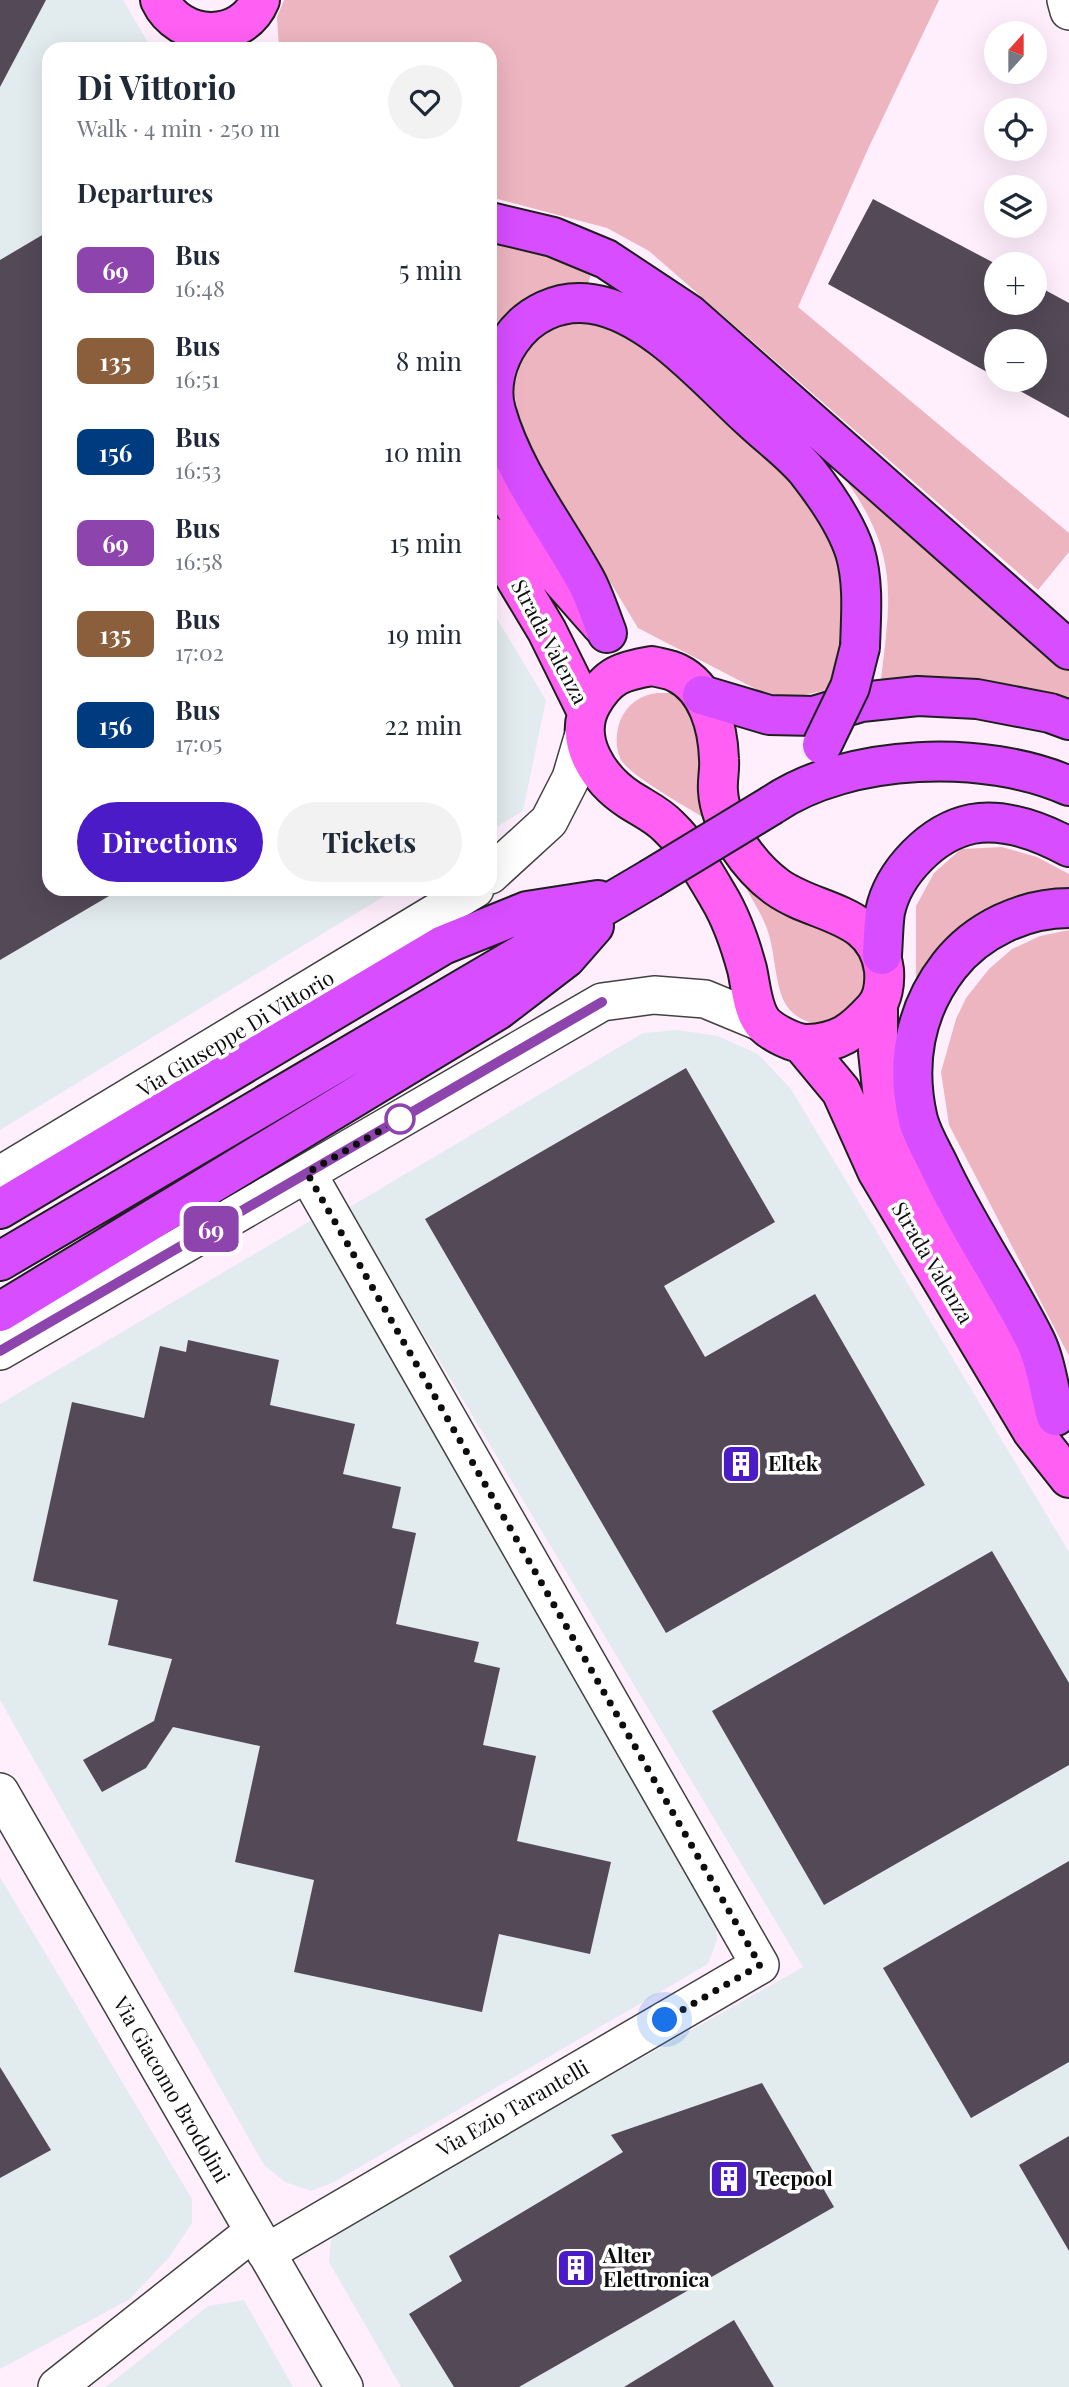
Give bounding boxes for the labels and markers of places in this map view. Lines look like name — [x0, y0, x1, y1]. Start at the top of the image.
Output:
unlabelled marker — [385, 1104, 415, 1134]
building icon: Eltek — [720, 1443, 762, 1485]
place label: Eltek — [768, 1448, 819, 1476]
building icon: Tecpool — [708, 2158, 750, 2200]
place label: Tecpool — [756, 2163, 833, 2191]
place label: Alter Elettronica — [602, 2240, 710, 2292]
building icon: Alter Elettronica — [555, 2247, 597, 2289]

